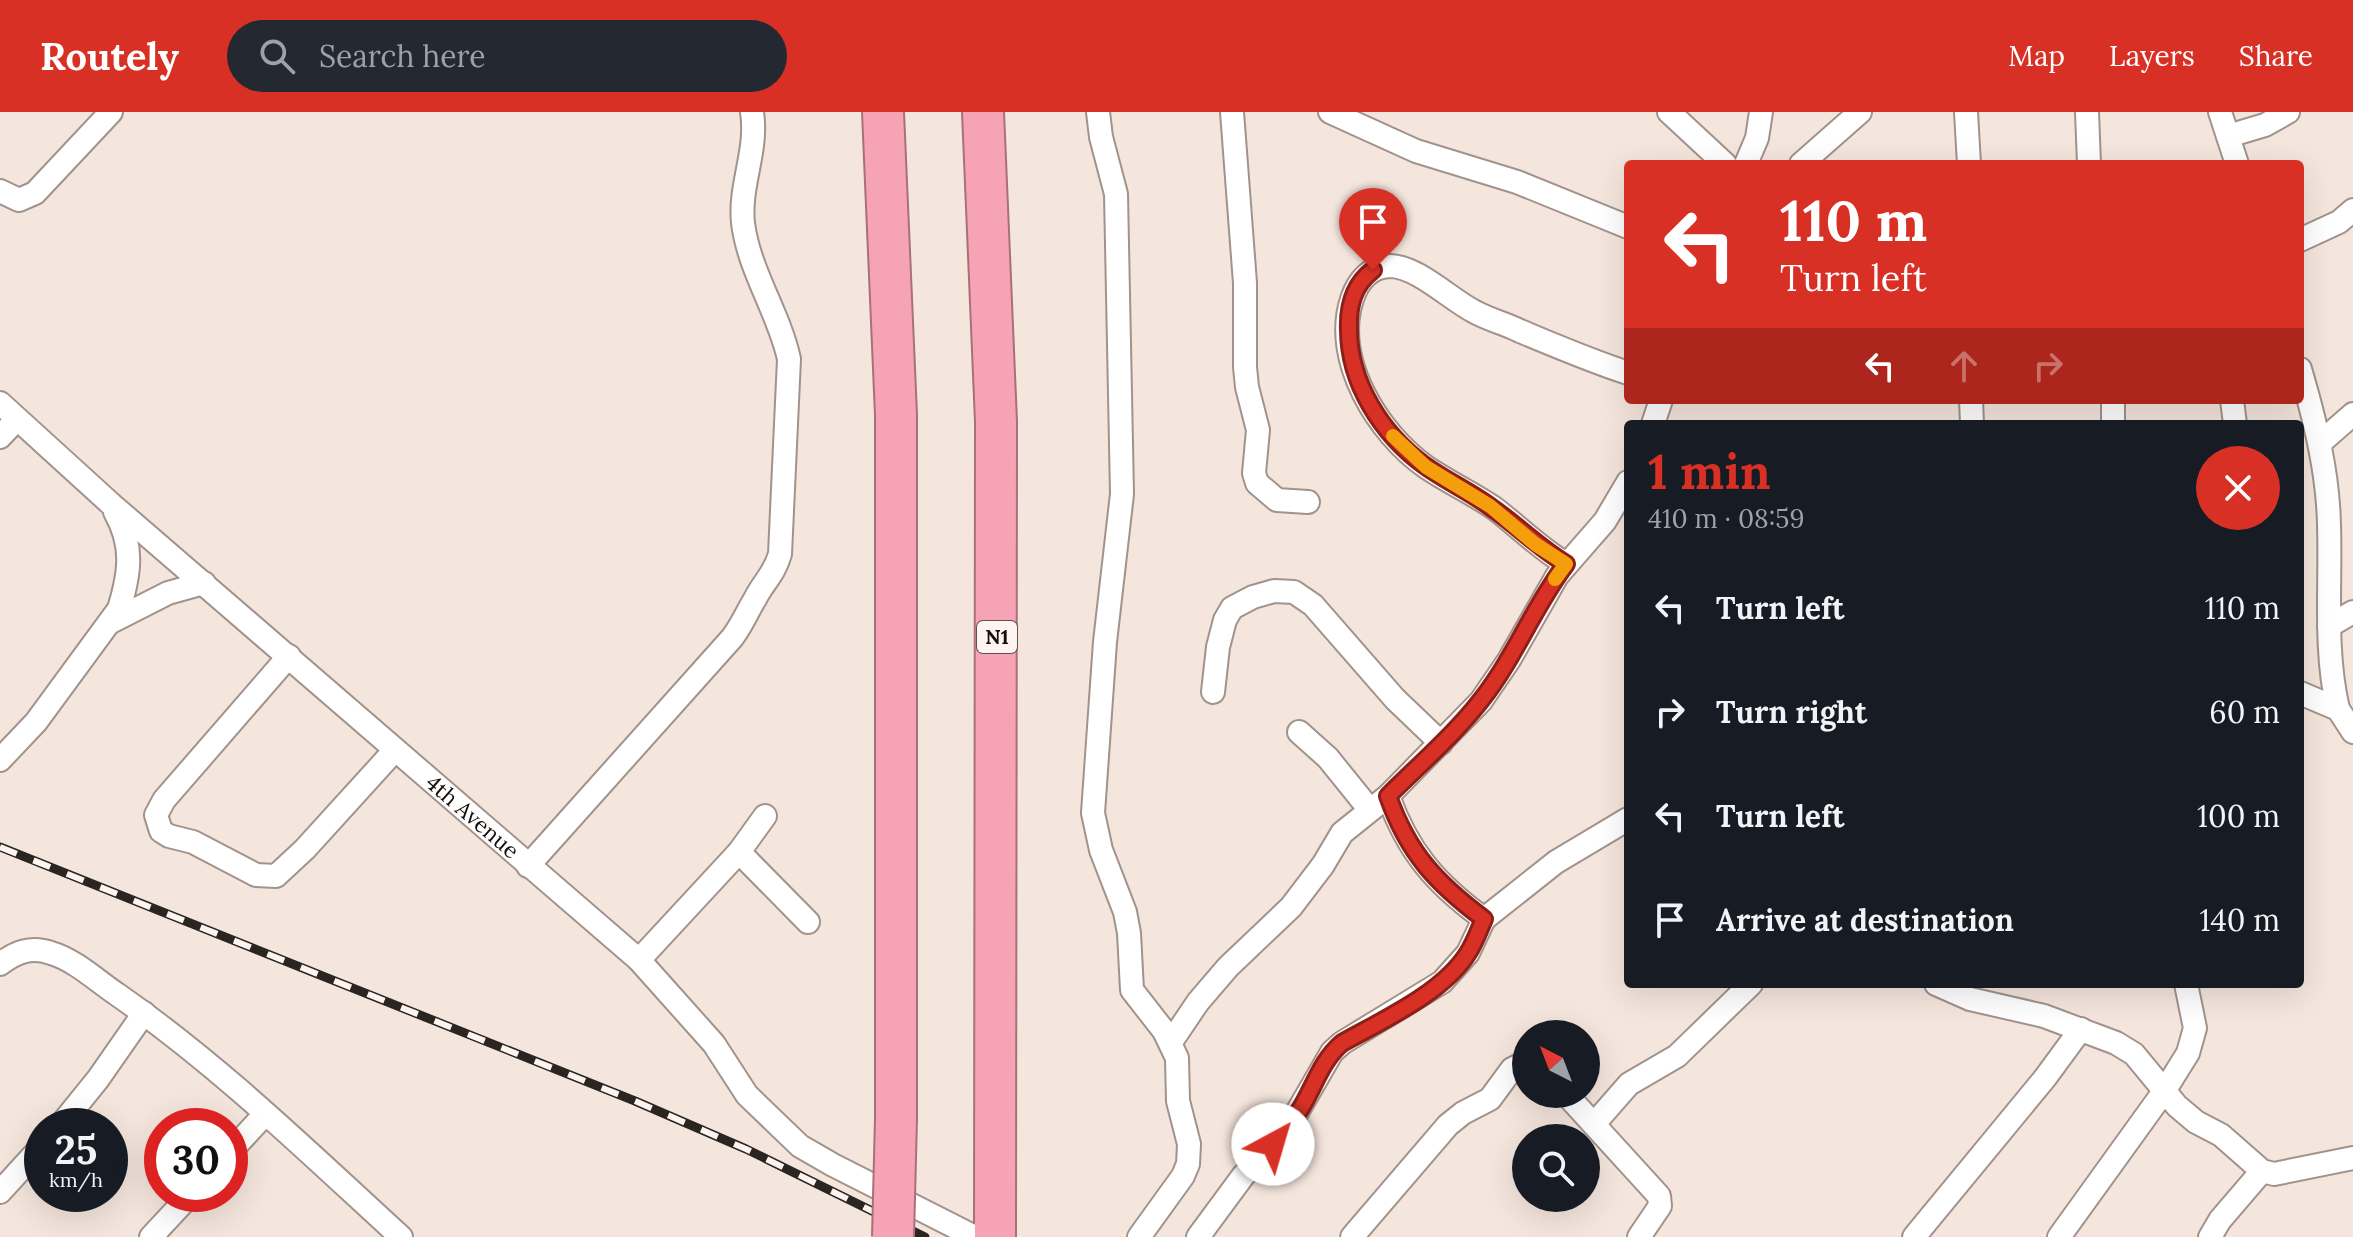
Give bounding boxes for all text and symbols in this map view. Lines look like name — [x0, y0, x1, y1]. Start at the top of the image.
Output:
search box — [227, 20, 787, 92]
text: Routely — [40, 32, 179, 80]
icon: search — [255, 34, 299, 78]
text: Search here — [319, 37, 486, 75]
text: Map — [2008, 38, 2065, 74]
text: Layers — [2109, 38, 2195, 74]
text: Share — [2239, 38, 2313, 74]
text: 110 m — [1780, 185, 1927, 256]
pin — [1339, 188, 1407, 270]
icon: left — [1648, 192, 1752, 296]
icon: arrive — [1351, 200, 1395, 244]
text: Turn left — [1780, 255, 1927, 301]
icon: left — [1858, 344, 1902, 388]
icon: ahead — [1942, 344, 1986, 388]
icon: right — [2026, 344, 2070, 388]
text: 1 min — [1648, 441, 1771, 502]
button: close — [2196, 446, 2280, 530]
text: 410 m · 08:59 — [1648, 502, 1804, 535]
icon: left — [1648, 586, 1692, 630]
text: Turn left — [1716, 589, 1844, 627]
text: 110 m — [2205, 589, 2280, 627]
road number: N1 — [977, 621, 1017, 653]
icon: right — [1648, 690, 1692, 734]
text: Turn right — [1716, 693, 1867, 731]
text: 60 m — [2209, 693, 2280, 731]
street label: 4th Avenue — [420, 768, 525, 864]
icon: left — [1648, 794, 1692, 838]
text: Turn left — [1716, 797, 1844, 835]
text: 100 m — [2197, 797, 2280, 835]
icon: arrive — [1648, 898, 1692, 942]
text: Arrive at destination — [1716, 901, 2014, 939]
text: 140 m — [2199, 901, 2280, 939]
north arrow — [1512, 1020, 1600, 1108]
map controls — [1512, 1020, 1600, 1212]
position arrow — [1231, 1102, 1315, 1186]
speed limit sign: 30 — [144, 1108, 248, 1212]
text: 25 — [55, 1124, 97, 1175]
button: search — [1512, 1124, 1600, 1212]
text: km/h — [49, 1167, 103, 1192]

